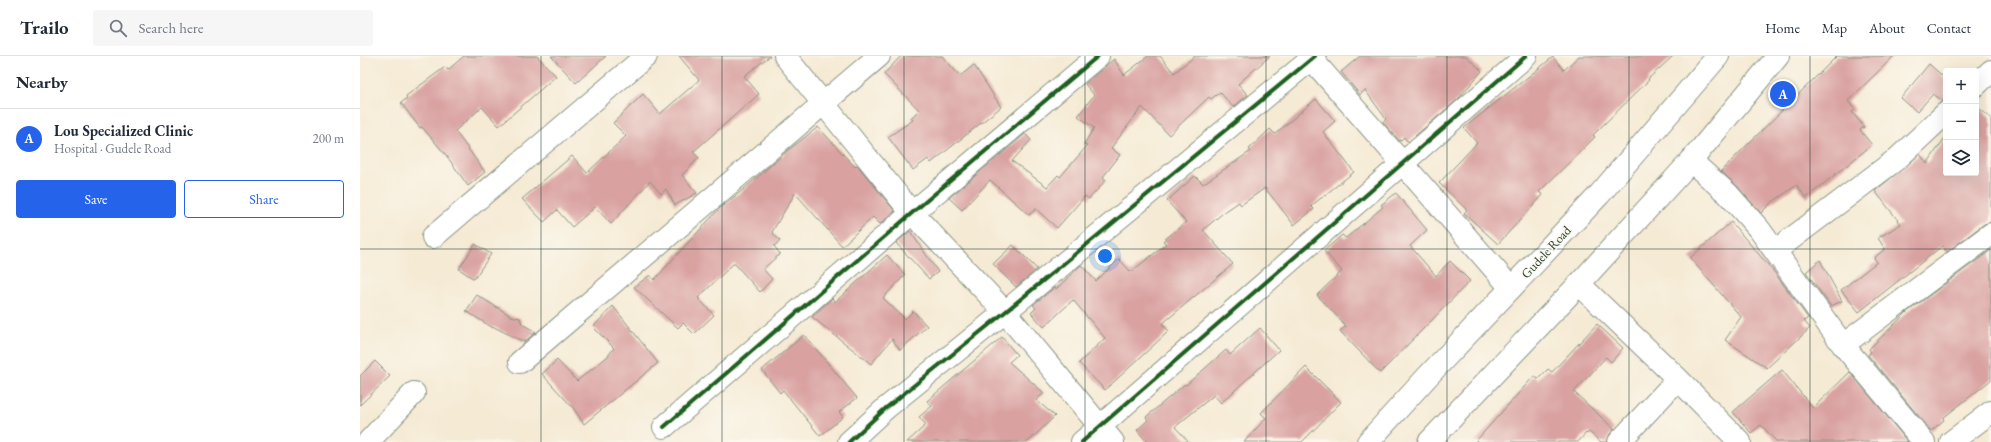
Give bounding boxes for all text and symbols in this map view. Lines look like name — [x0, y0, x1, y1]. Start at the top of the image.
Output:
search box — [93, 10, 373, 46]
text: Trailo — [20, 15, 69, 40]
icon: search — [107, 17, 129, 39]
text: Search here — [139, 18, 204, 37]
text: Home — [1765, 19, 1800, 37]
text: Map — [1822, 19, 1847, 37]
text: About — [1869, 19, 1905, 37]
text: Contact — [1927, 19, 1971, 37]
map controls — [1943, 68, 1979, 176]
button: + — [1943, 68, 1979, 104]
text: Nearby — [16, 71, 68, 93]
pin: A — [1770, 79, 1796, 109]
button: − — [1943, 104, 1979, 140]
text: Lou Specialized Clinic — [54, 121, 193, 140]
text: A — [24, 130, 34, 147]
text: 200 m — [313, 130, 344, 147]
text: Hospital · Gudele Road — [54, 140, 171, 157]
button: layers — [1943, 140, 1979, 176]
button: Save — [16, 180, 176, 218]
button: Share — [184, 180, 344, 218]
street label: Gudele Road — [1517, 222, 1575, 282]
your location — [1095, 246, 1115, 266]

